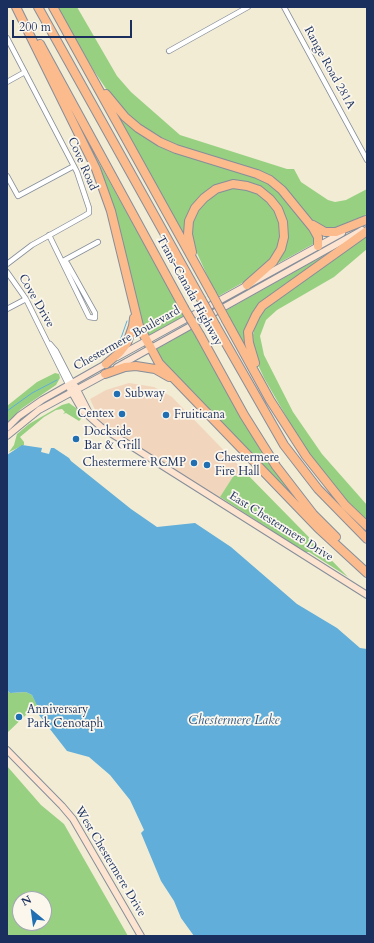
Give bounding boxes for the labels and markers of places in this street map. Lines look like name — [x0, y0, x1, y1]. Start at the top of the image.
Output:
place label: Subway — [125, 387, 165, 401]
marker: Subway — [112, 389, 122, 399]
place label: Centex — [77, 407, 114, 421]
place label: Fruiticana — [174, 408, 225, 422]
marker: Centex — [117, 409, 127, 419]
marker: Fruiticana — [161, 410, 171, 420]
place label: Dockside Bar & Grill — [84, 425, 140, 453]
marker: Dockside Bar & Grill — [71, 434, 81, 444]
place label: Chestermere Fire Hall — [215, 451, 279, 479]
place label: Chestermere RCMP — [83, 456, 186, 470]
marker: Chestermere RCMP — [189, 458, 199, 468]
marker: Chestermere Fire Hall — [202, 460, 212, 470]
place label: Anniversary Park Cenotaph — [27, 703, 103, 731]
marker: Anniversary Park Cenotaph — [14, 712, 24, 722]

